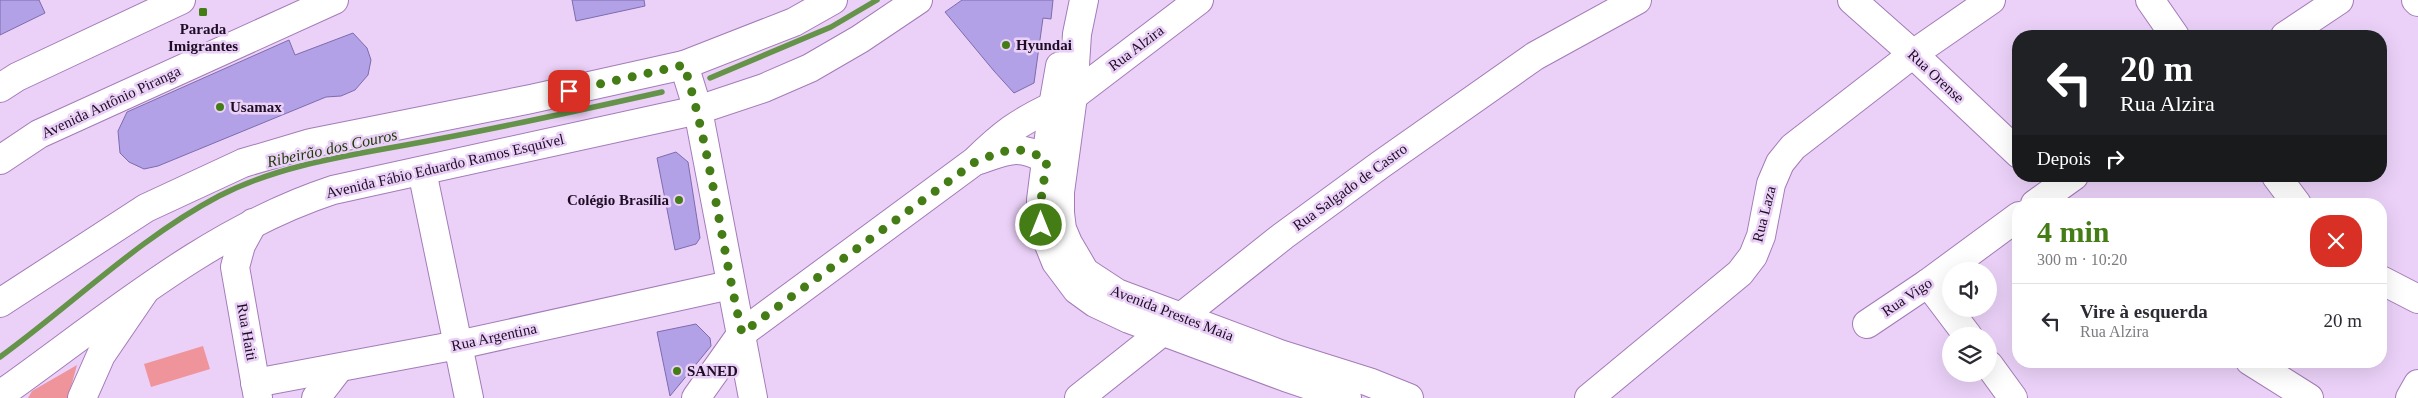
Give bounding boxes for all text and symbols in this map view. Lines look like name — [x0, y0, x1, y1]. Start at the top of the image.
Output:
marker: Parada Imigrantes — [197, 6, 209, 18]
place label: Parada Imigrantes — [168, 21, 238, 54]
street label: Rua Alzira — [1105, 22, 1167, 74]
place label: Hyundai — [1016, 37, 1072, 53]
marker: Hyundai — [1000, 39, 1012, 51]
street label: Rua Orense — [1905, 46, 1967, 106]
icon: left — [2037, 50, 2102, 115]
text: 20 m — [2120, 50, 2193, 89]
street label: Avenida Antônio Piranga — [39, 63, 183, 141]
pin — [548, 70, 590, 112]
icon: arrive — [555, 77, 583, 105]
text: Rua Alzira — [2120, 91, 2215, 116]
place label: Usamax — [230, 99, 282, 115]
marker: Usamax — [214, 101, 226, 113]
water label: Ribeirão dos Couros — [264, 126, 399, 170]
street label: Avenida Fábio Eduardo Ramos Esquível — [324, 131, 566, 201]
street label: Rua Salgado de Castro — [1290, 140, 1410, 234]
icon: right — [2101, 145, 2129, 173]
text: Depois — [2037, 148, 2091, 169]
street label: Rua Laza — [1749, 184, 1779, 244]
place label: Colégio Brasília — [567, 192, 669, 208]
marker: Colégio Brasília — [673, 194, 685, 206]
position arrow — [1014, 198, 1066, 250]
text: 4 min — [2037, 215, 2110, 248]
button: close — [2310, 215, 2362, 267]
text: 300 m · 10:20 — [2037, 251, 2127, 268]
map controls — [1942, 262, 1997, 382]
button: sound — [1942, 262, 1997, 317]
street label: Rua Vigo — [1879, 275, 1935, 319]
street label: Avenida Prestes Maia — [1108, 282, 1236, 344]
text: Vire à esquerda — [2080, 301, 2208, 322]
street label: Rua Haiti — [234, 302, 260, 362]
icon: left — [2037, 307, 2065, 335]
text: 20 m — [2323, 310, 2362, 331]
street label: Rua Argentina — [450, 320, 538, 354]
text: Rua Alzira — [2080, 323, 2149, 340]
button: layers — [1942, 327, 1997, 382]
place label: SANED — [687, 363, 738, 379]
marker: SANED — [671, 365, 683, 377]

